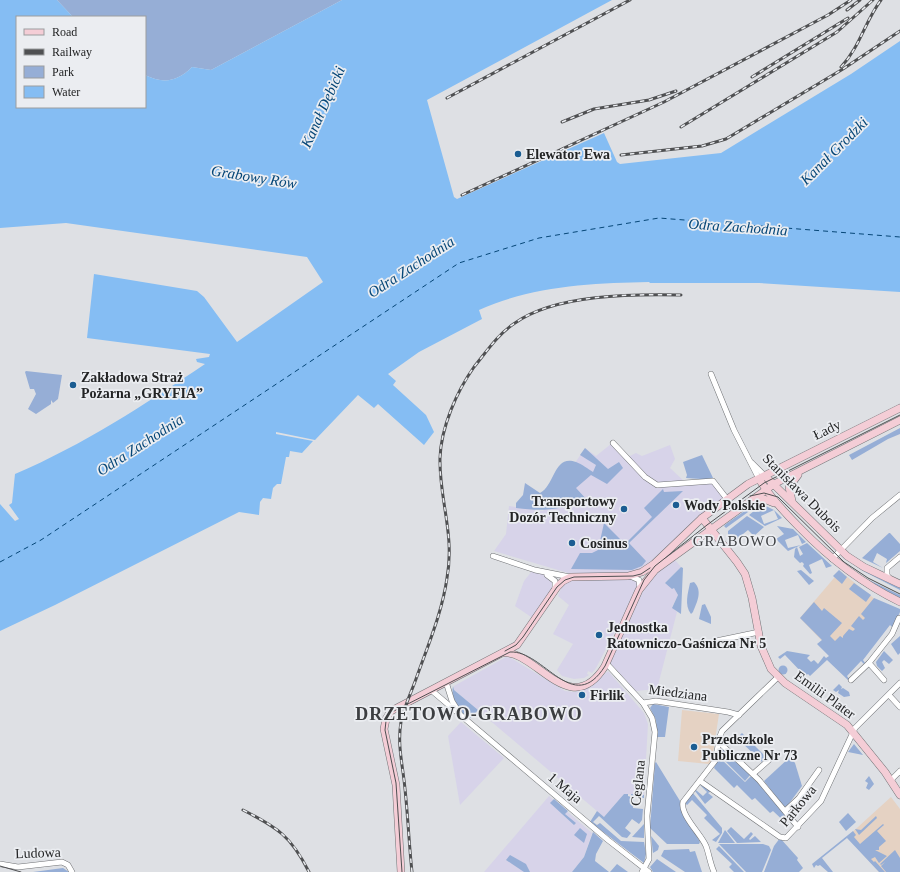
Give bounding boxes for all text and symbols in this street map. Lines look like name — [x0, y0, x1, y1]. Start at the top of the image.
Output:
legend — [16, 16, 146, 108]
text: Road — [52, 25, 77, 39]
text: Railway — [52, 45, 92, 59]
water label: Kanał Dębicki — [298, 64, 348, 151]
text: Park — [52, 65, 74, 79]
text: Water — [52, 85, 80, 99]
water label: Kanał Grodzki — [796, 114, 871, 189]
place label: Elewator Ewa — [526, 147, 610, 162]
marker: Elewator Ewa — [513, 149, 523, 159]
water label: Grabowy Rów — [210, 162, 298, 192]
water label: Odra Zachodnia — [688, 216, 788, 238]
water label: Odra Zachodnia — [365, 233, 457, 301]
place label: Zakładowa Straż Pożarna „GRYFIA” — [81, 370, 203, 401]
marker: Zakładowa Straż Pożarna „GRYFIA” — [68, 380, 78, 390]
water label: Odra Zachodnia — [94, 411, 186, 479]
street label: Łady — [811, 417, 843, 443]
street label: Stanisława Dubois — [760, 451, 844, 535]
place label: Transportowy Dozór Techniczny — [509, 494, 616, 525]
place label: Wody Polskie — [684, 498, 765, 513]
marker: Wody Polskie — [671, 500, 681, 510]
marker: Transportowy Dozór Techniczny — [619, 504, 629, 514]
district label: GRABOWO — [693, 533, 777, 549]
place label: Cosinus — [580, 536, 628, 551]
marker: Cosinus — [567, 538, 577, 548]
place label: Jednostka Ratowniczo-Gaśnicza Nr 5 — [607, 620, 766, 651]
marker: Jednostka Ratowniczo-Gaśnicza Nr 5 — [594, 630, 604, 640]
street label: Emilii Plater — [792, 668, 858, 722]
street label: Miedziana — [648, 682, 709, 704]
place label: Firlik — [590, 688, 624, 703]
marker: Firlik — [577, 690, 587, 700]
district label: DRZETOWO-GRABOWO — [355, 704, 583, 724]
place label: Przedszkole Publiczne Nr 73 — [702, 732, 797, 763]
marker: Przedszkole Publiczne Nr 73 — [689, 742, 699, 752]
street label: Ceglana — [628, 759, 648, 807]
street label: 1 Maja — [545, 770, 585, 807]
street label: Parkowa — [777, 782, 820, 830]
street label: Ludowa — [15, 845, 62, 861]

